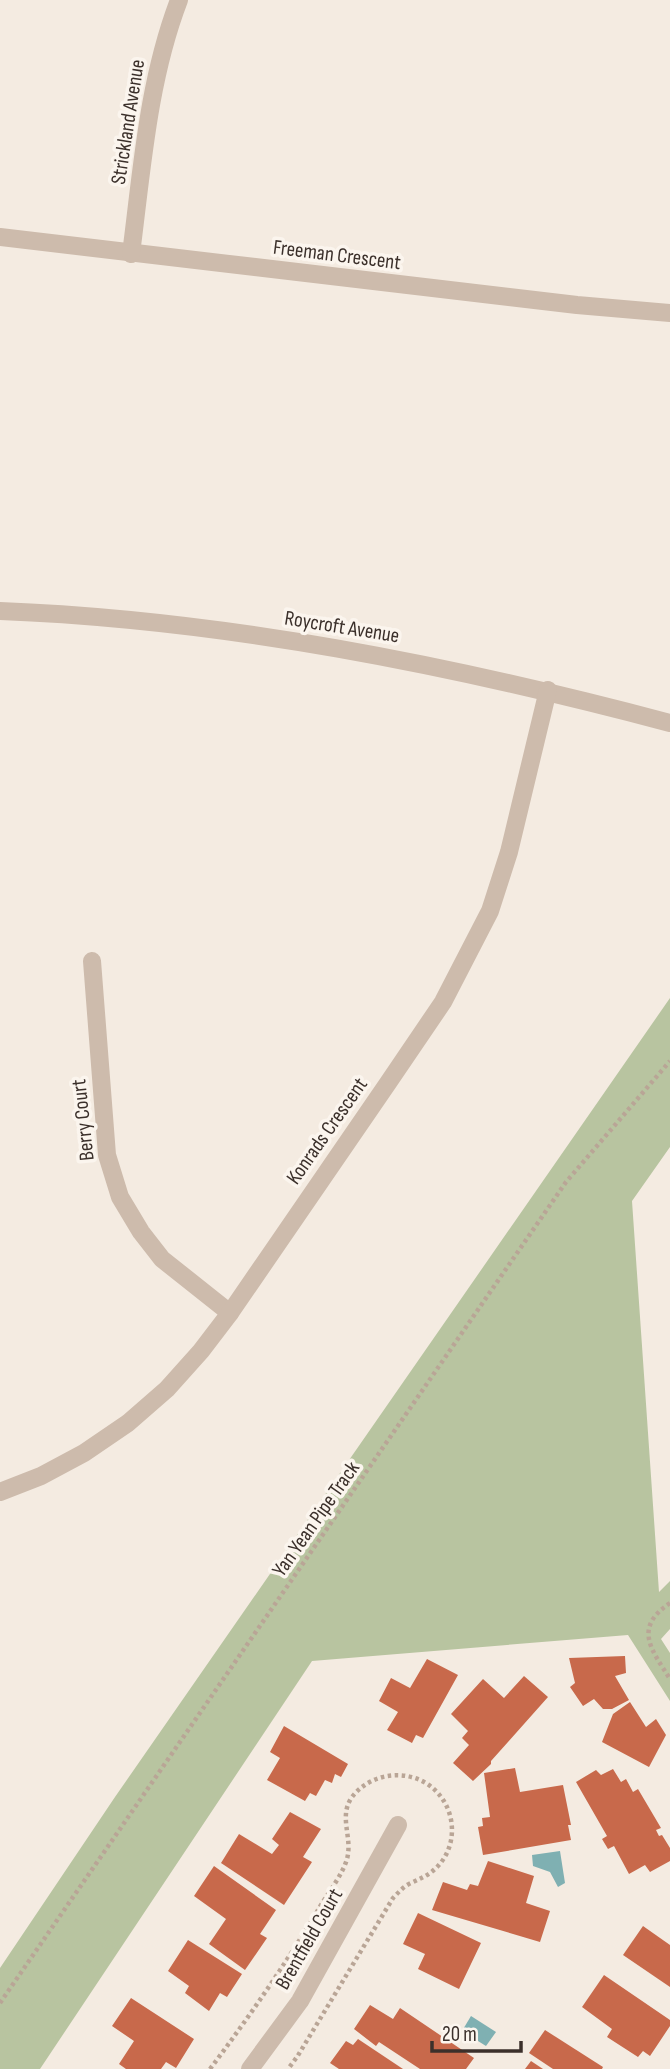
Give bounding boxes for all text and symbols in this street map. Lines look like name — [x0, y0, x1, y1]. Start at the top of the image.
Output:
street label: Strickland Avenue — [106, 58, 150, 186]
street label: Freeman Crescent — [272, 235, 402, 275]
street label: Roycroft Avenue — [283, 606, 401, 648]
street label: Konrads Crescent — [281, 1073, 373, 1189]
street label: Berry Court — [66, 1078, 100, 1162]
street label: Yan Yean Pipe Track — [267, 1456, 365, 1582]
street label: Brentfield Court — [270, 1884, 348, 1994]
scale bar — [432, 2010, 521, 2054]
text: 20 m — [442, 2022, 477, 2047]

